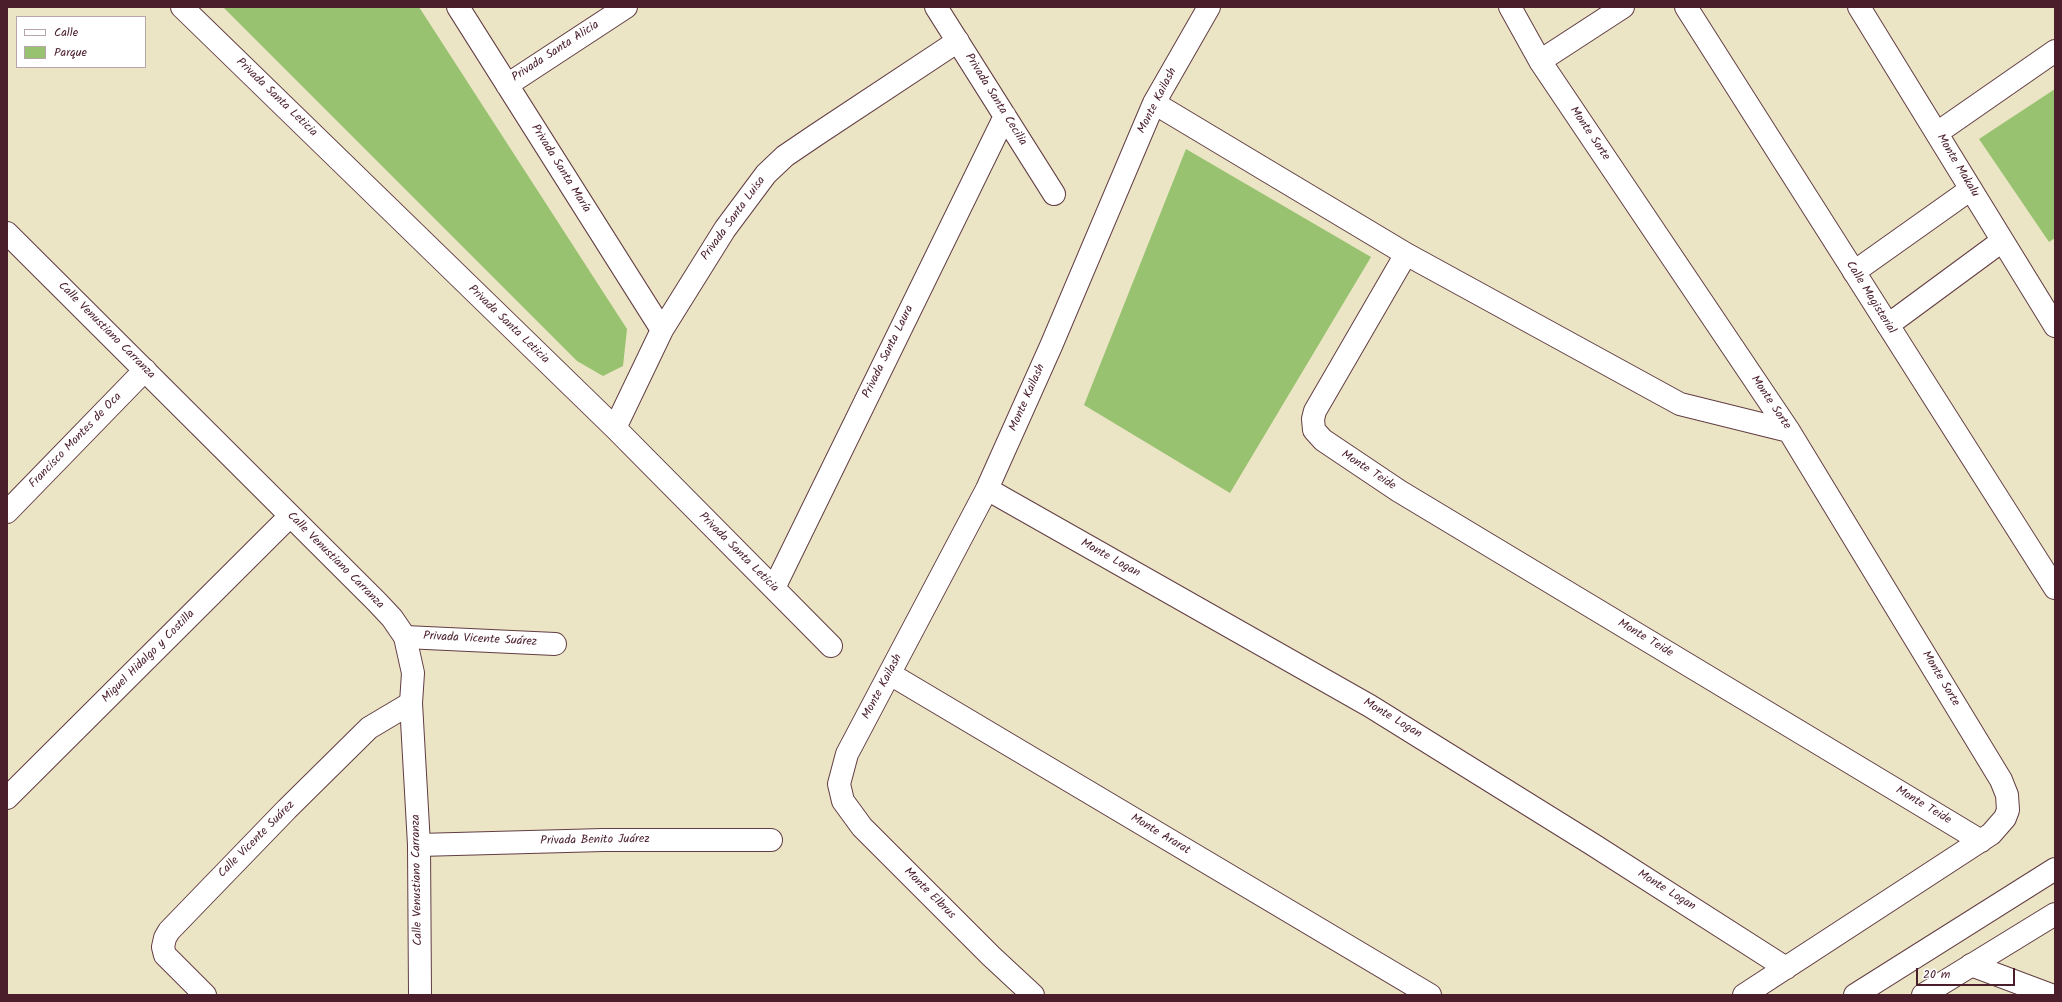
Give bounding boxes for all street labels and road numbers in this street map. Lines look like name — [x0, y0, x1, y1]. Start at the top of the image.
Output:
street label: Privada Santa Alicia — [510, 18, 602, 86]
street label: Privada Santa Cecilia — [961, 51, 1029, 149]
street label: Privada Santa Leticia — [232, 56, 320, 140]
street label: Monte Kailash — [1135, 66, 1181, 136]
street label: Monte Sorte — [1566, 104, 1612, 164]
street label: Privada Santa María — [527, 122, 593, 216]
street label: Monte Makalu — [1932, 132, 1982, 200]
street label: Privada Santa Luisa — [699, 174, 769, 264]
street label: Calle Magisterial — [1842, 259, 1898, 337]
street label: Calle Venustiano Carranza — [54, 279, 158, 383]
street label: Privada Santa Leticia — [464, 283, 552, 367]
street label: Privada Santa Laura — [860, 303, 918, 401]
street label: Monte Kailash — [1007, 362, 1049, 434]
street label: Monte Sorte — [1747, 373, 1793, 433]
street label: Francisco Montes de Oca — [27, 390, 125, 492]
street label: Monte Teide — [1338, 448, 1398, 494]
street label: Calle Venustiano Carranza — [283, 509, 387, 613]
street label: Privada Santa Leticia — [695, 510, 781, 596]
street label: Monte Logan — [1078, 537, 1142, 581]
street label: Miguel Hidalgo y Costilla — [100, 608, 198, 706]
street label: Monte Teide — [1615, 617, 1675, 661]
street label: Privada Vicente Suárez — [423, 630, 537, 650]
street label: Monte Sorte — [1918, 649, 1962, 709]
street label: Monte Kailash — [860, 652, 906, 722]
street label: Monte Logan — [1360, 696, 1424, 742]
street label: Monte Teide — [1893, 784, 1953, 828]
street label: Calle Vicente Suárez — [216, 799, 298, 881]
street label: Monte Ararat — [1127, 811, 1193, 859]
street label: Calle Venustiano Carranza — [410, 814, 426, 946]
street label: Privada Benito Juárez — [540, 833, 650, 849]
street label: Monte Elbrus — [900, 865, 958, 923]
street label: Monte Logan — [1634, 867, 1698, 915]

